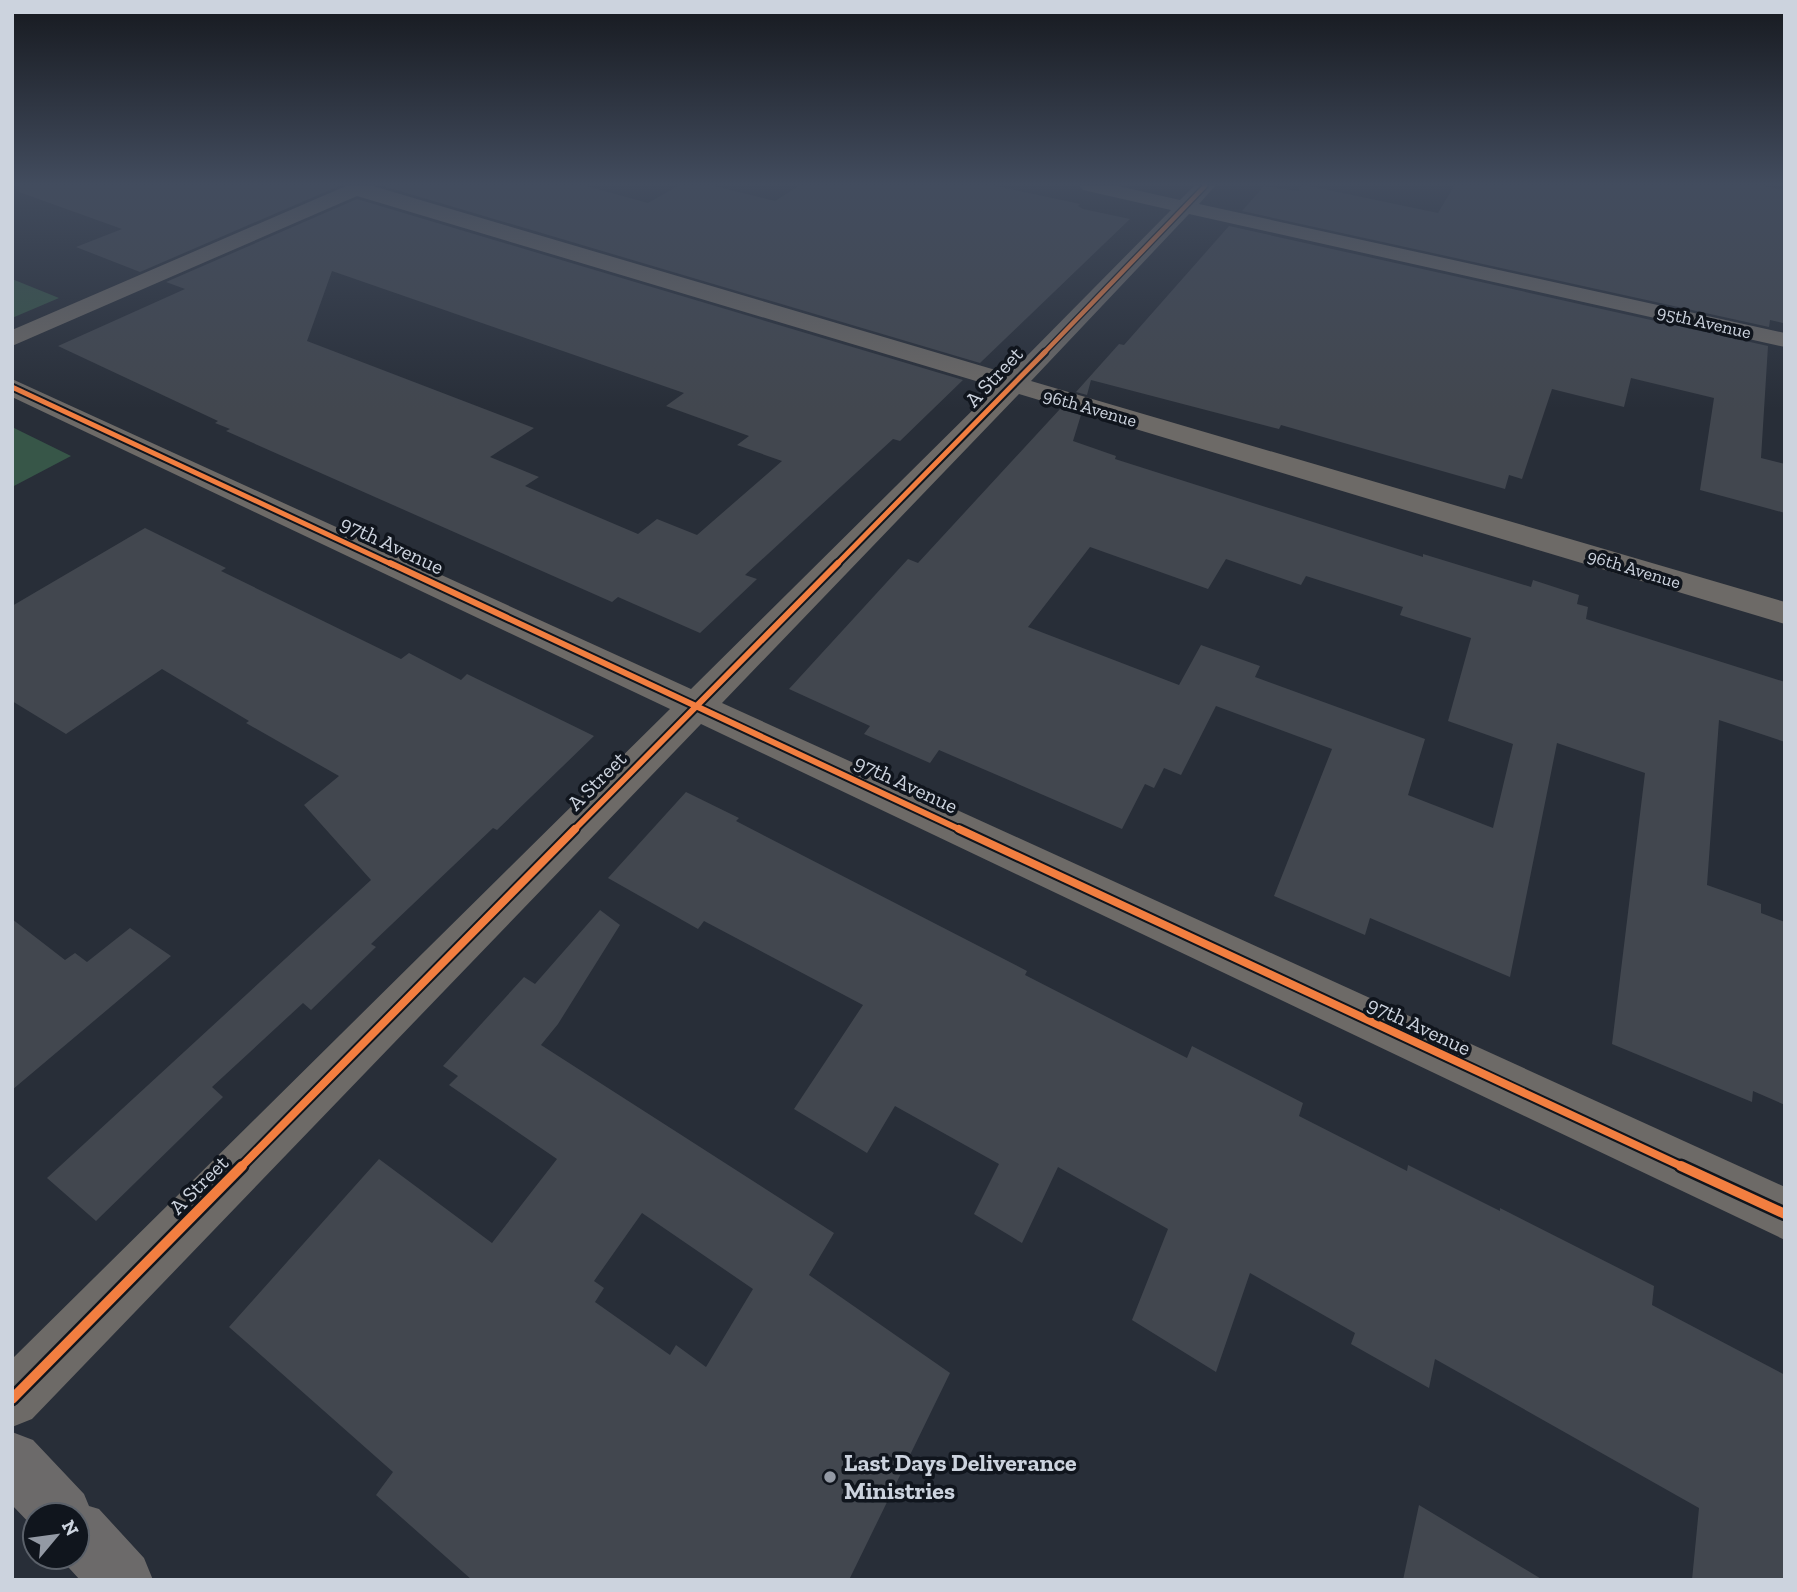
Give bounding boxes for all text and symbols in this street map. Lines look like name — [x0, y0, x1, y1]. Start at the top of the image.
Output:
street label: 95th Avenue — [1655, 300, 1753, 344]
street label: A Street — [960, 341, 1028, 412]
street label: 96th Avenue — [1041, 384, 1139, 432]
street label: 97th Avenue — [337, 510, 448, 579]
street label: 96th Avenue — [1585, 544, 1683, 594]
street label: A Street — [562, 746, 631, 815]
street label: 97th Avenue — [851, 749, 962, 818]
street label: 97th Avenue — [1364, 991, 1475, 1060]
street label: A Street — [164, 1150, 233, 1219]
place label: Last Days Deliverance Ministries — [844, 1448, 1077, 1505]
marker: Last Days Deliverance Ministries — [822, 1469, 838, 1485]
north arrow — [21, 1501, 91, 1571]
text: N — [57, 1516, 84, 1540]

